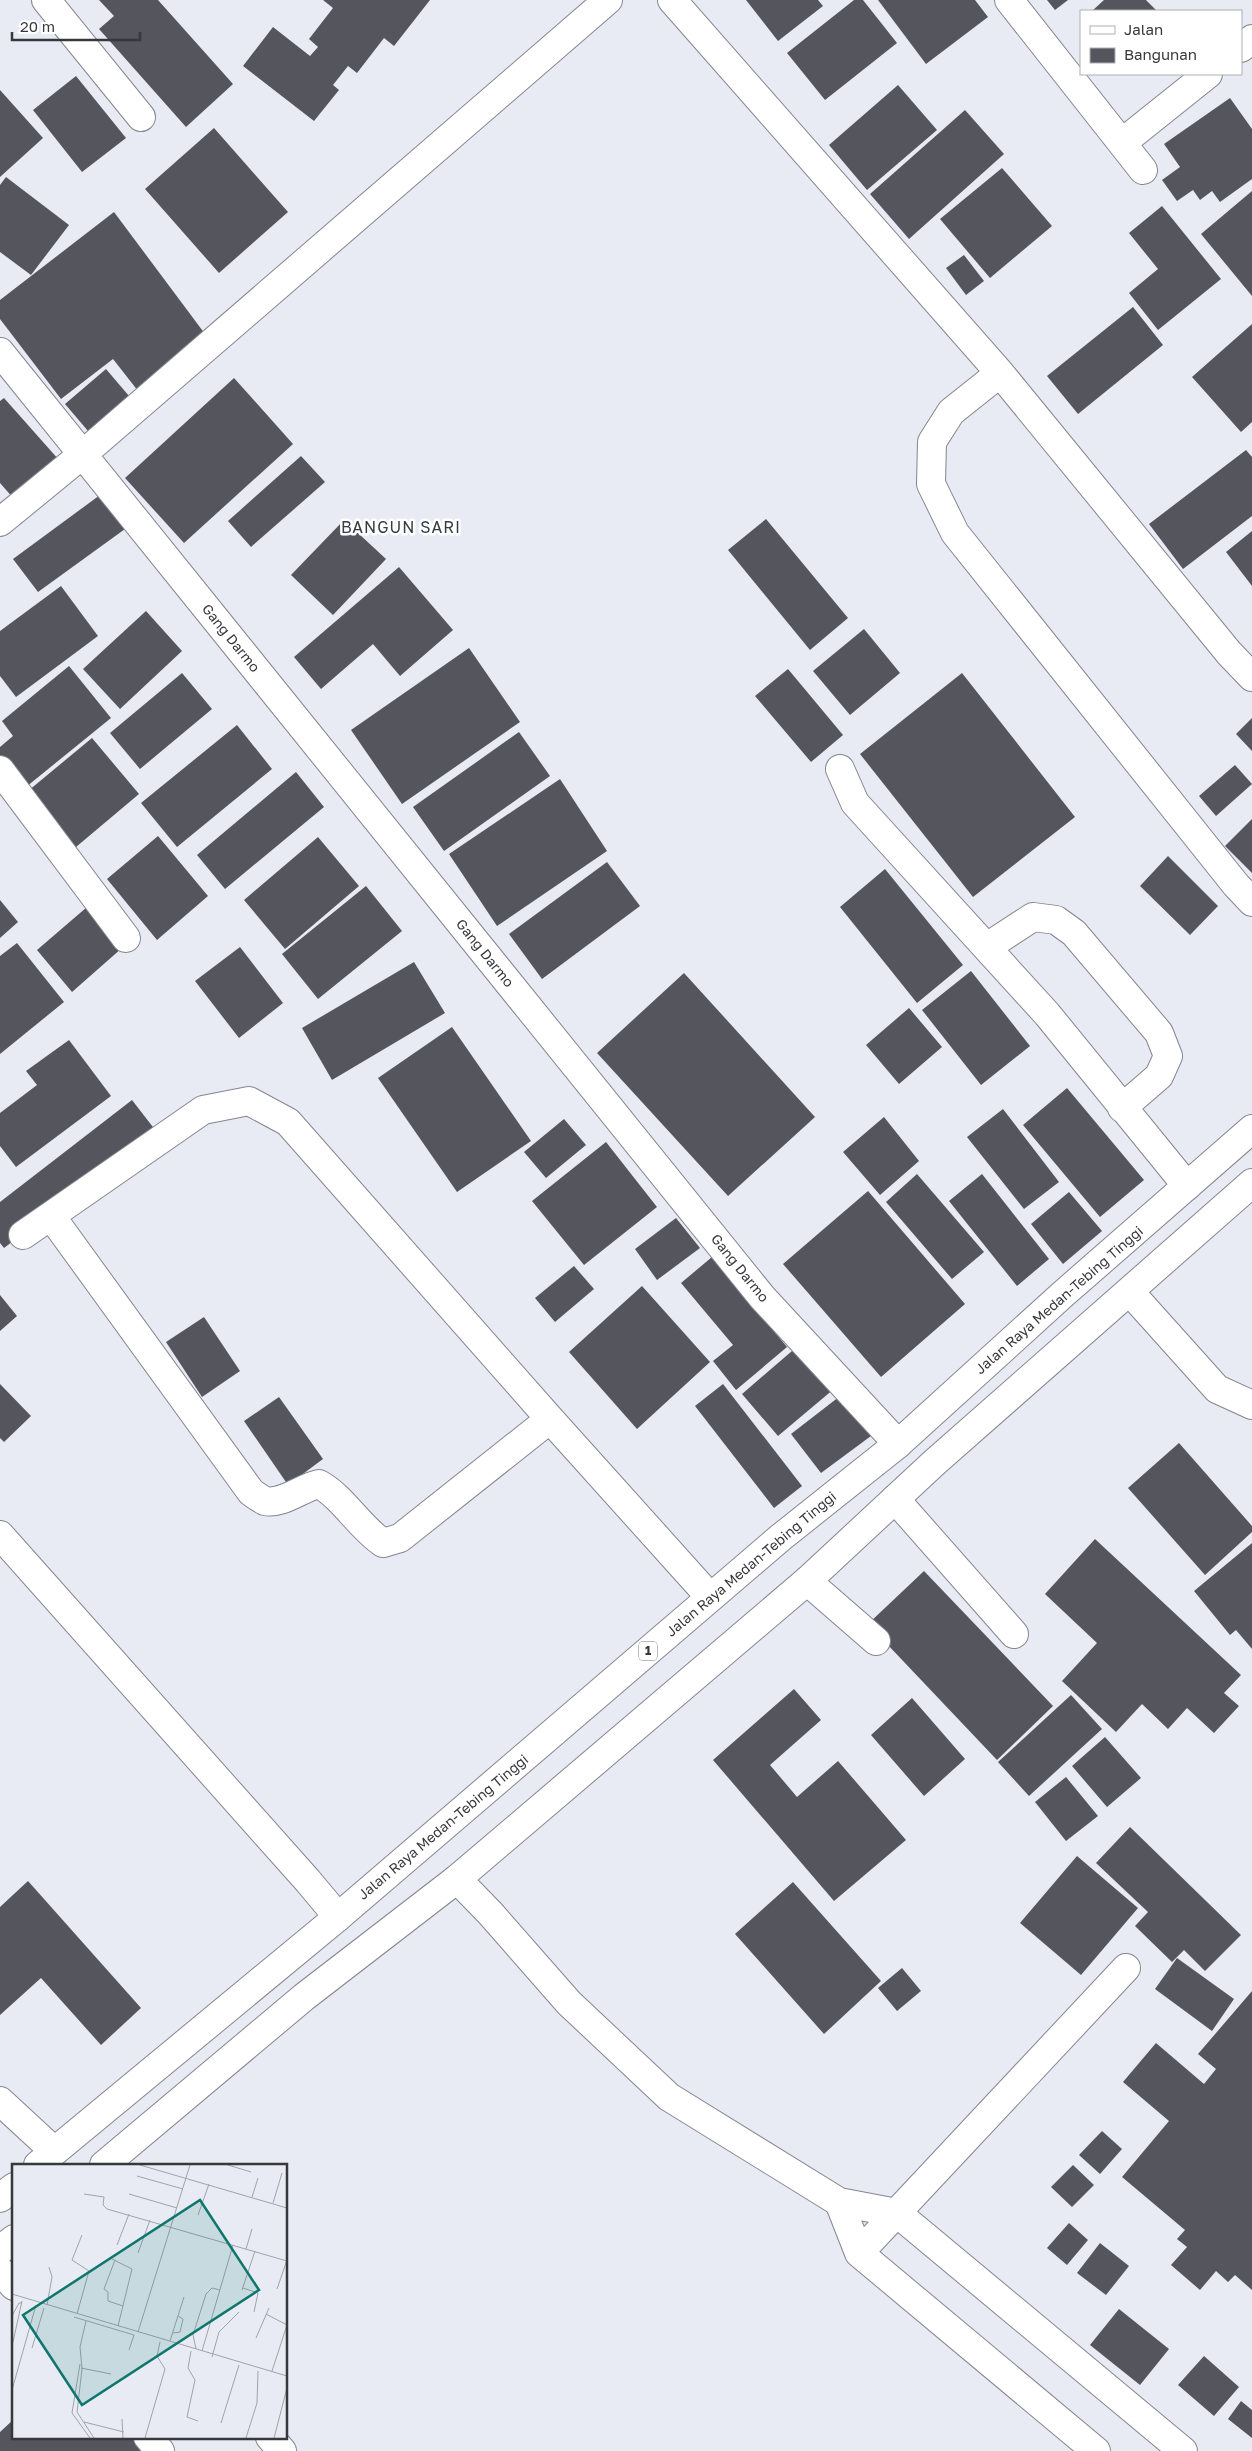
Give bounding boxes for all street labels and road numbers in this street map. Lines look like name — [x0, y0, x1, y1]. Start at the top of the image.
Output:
street label: Gang Darmo — [199, 600, 264, 675]
street label: Gang Darmo — [453, 915, 518, 990]
street label: Jalan Raya Medan-Tebing Tinggi — [971, 1222, 1146, 1377]
street label: Gang Darmo — [708, 1230, 773, 1305]
street label: Jalan Raya Medan-Tebing Tinggi — [662, 1487, 839, 1640]
road number: 1 — [639, 1642, 657, 1660]
street label: Jalan Raya Medan-Tebing Tinggi — [354, 1750, 531, 1903]

